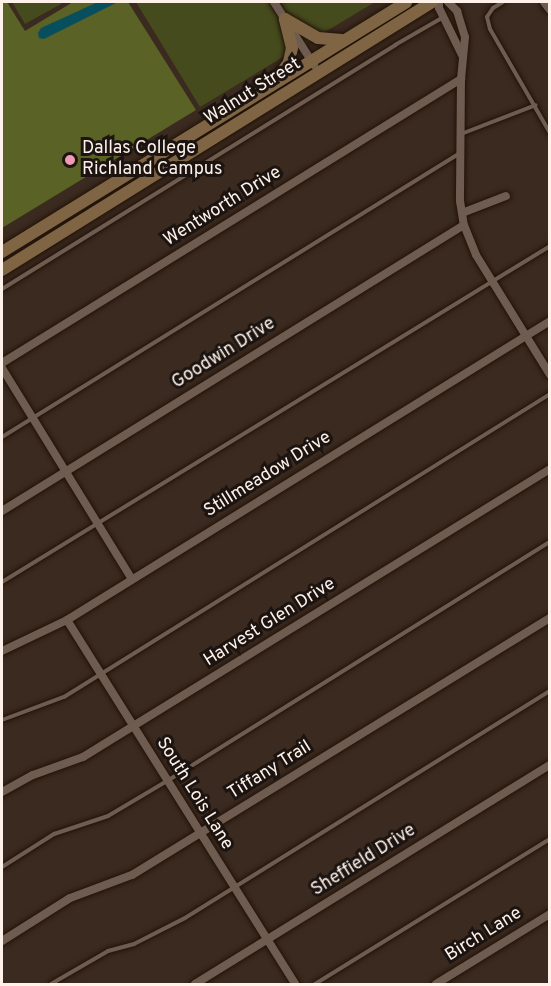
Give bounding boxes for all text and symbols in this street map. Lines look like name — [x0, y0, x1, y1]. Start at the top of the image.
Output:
street label: Walnut Street — [201, 54, 305, 130]
place label: Dallas College Richland Campus — [82, 139, 222, 182]
marker: Dallas College Richland Campus — [63, 153, 77, 167]
street label: Wentworth Drive — [160, 162, 286, 252]
street label: Goodwin Drive — [168, 314, 280, 394]
street label: Stillmeadow Drive — [201, 427, 335, 523]
street label: Harvest Glen Drive — [200, 574, 340, 672]
street label: South Lois Lane — [151, 734, 237, 854]
street label: Tiffany Trail — [224, 737, 316, 805]
street label: Sheffield Drive — [308, 820, 420, 902]
street label: Birch Lane — [442, 903, 526, 967]

